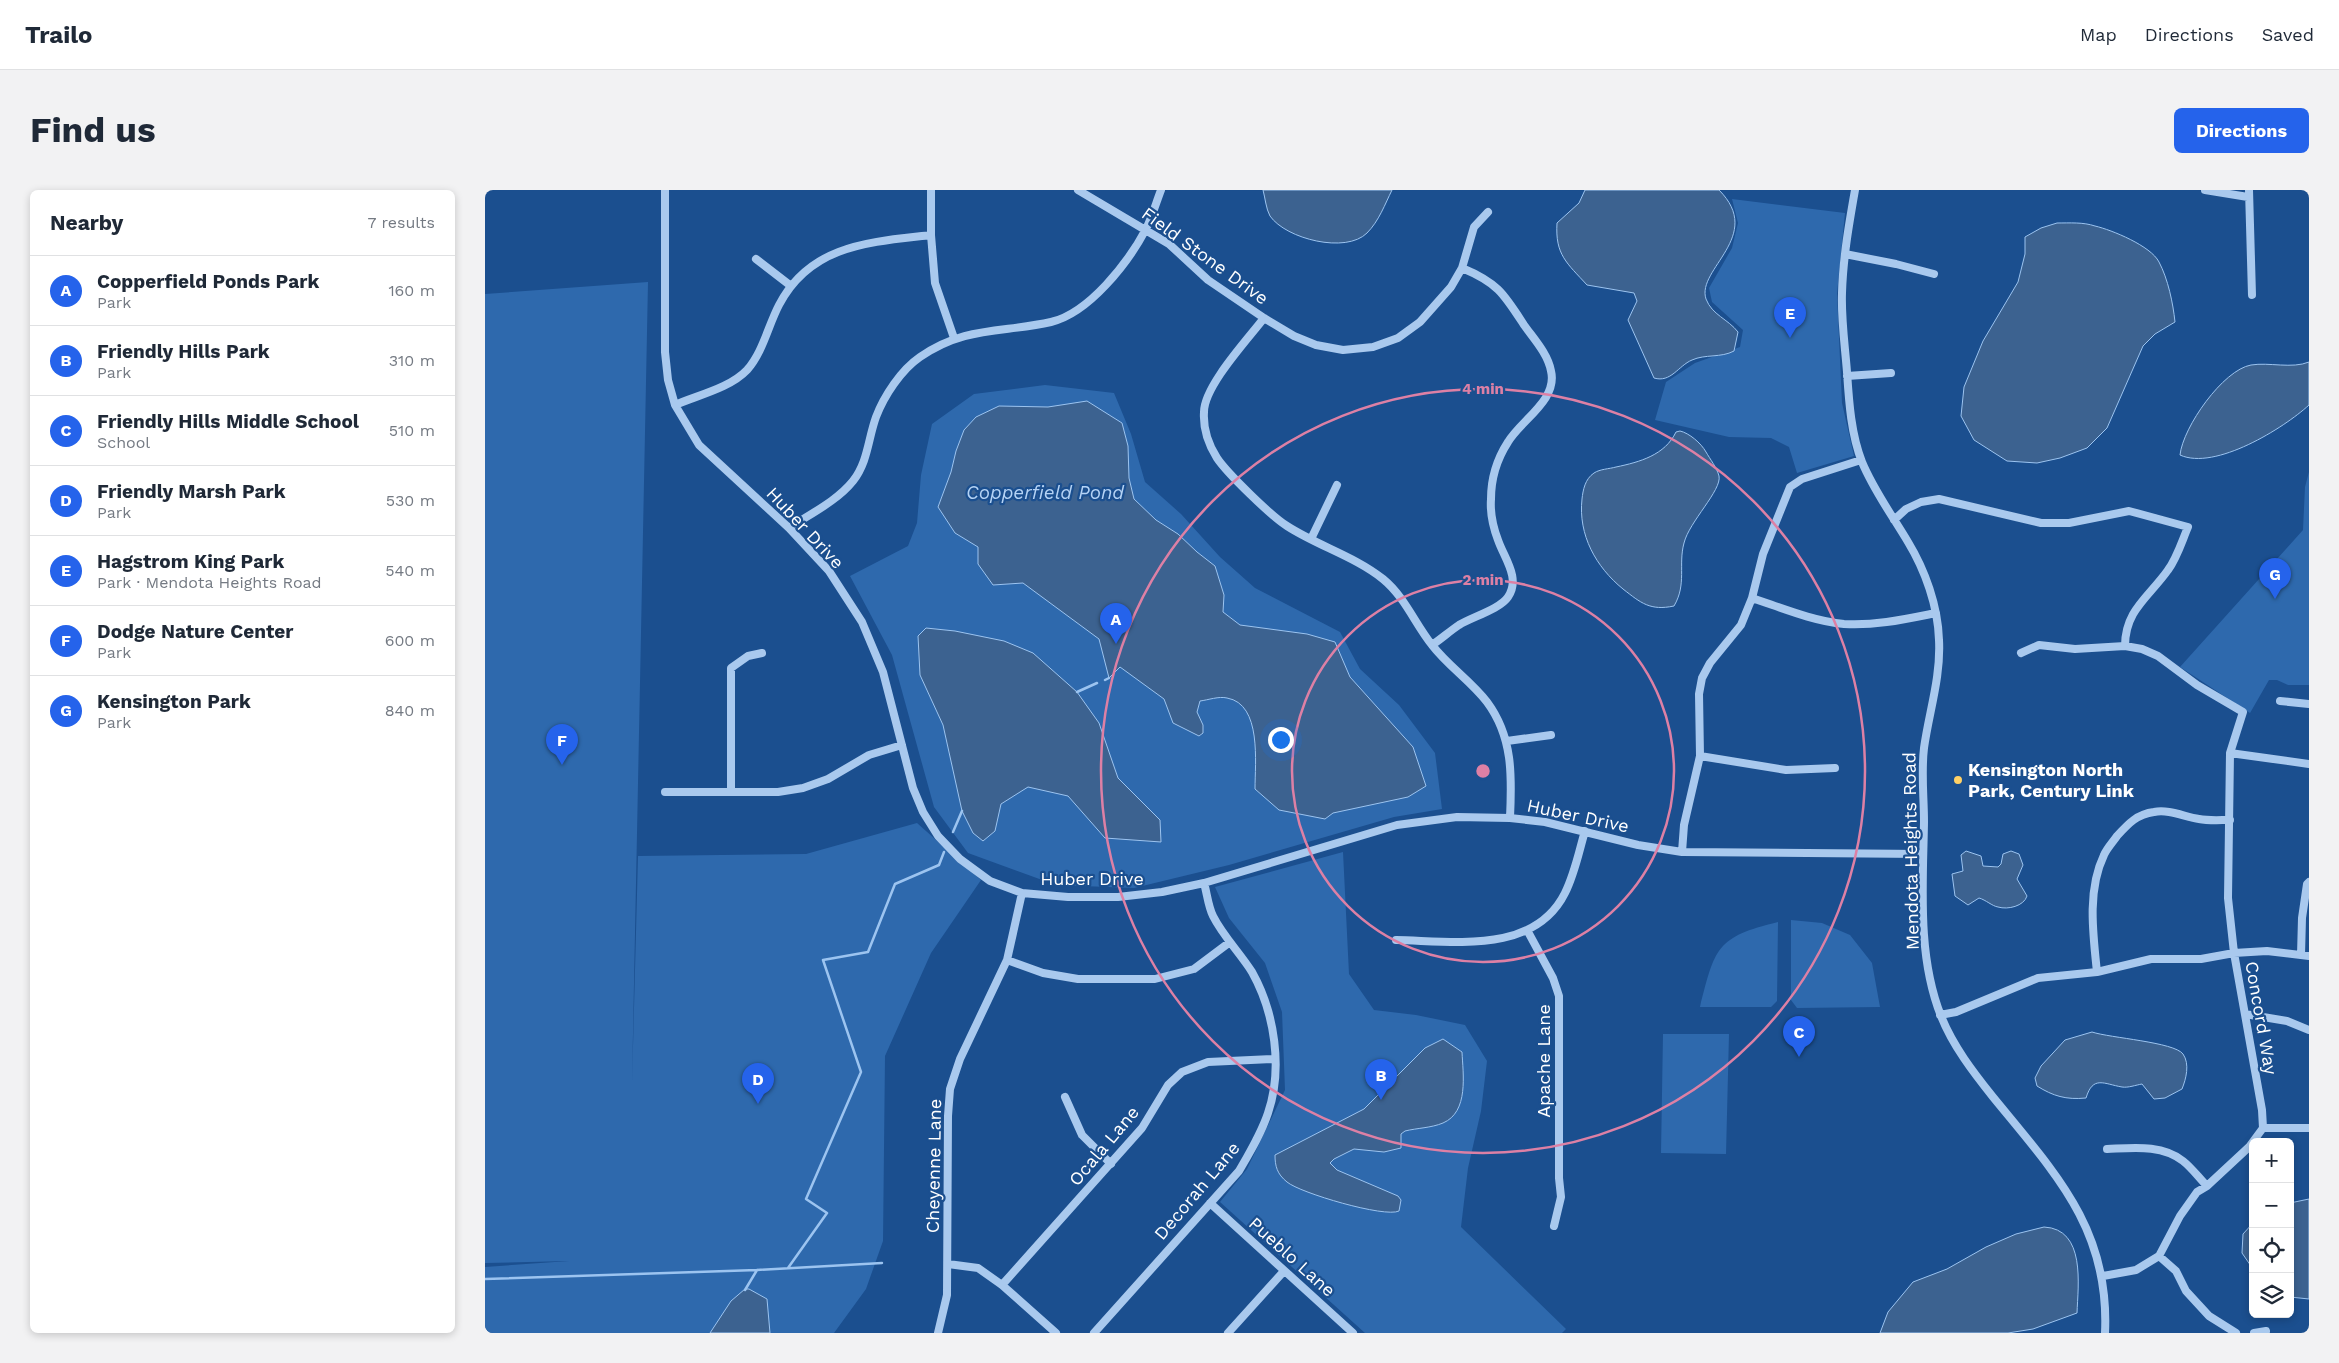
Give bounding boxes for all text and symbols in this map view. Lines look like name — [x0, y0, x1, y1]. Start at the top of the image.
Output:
text: Trailo — [25, 21, 92, 49]
text: Map — [2080, 24, 2117, 45]
text: Directions — [2145, 24, 2234, 45]
text: Saved — [2262, 24, 2314, 45]
button: Directions — [2174, 108, 2309, 153]
text: Find us — [30, 109, 156, 151]
street label: Field Stone Drive — [1138, 203, 1273, 309]
text: Nearby — [50, 210, 123, 235]
text: 7 results — [368, 213, 435, 232]
text: Copperfield Ponds Park — [97, 270, 319, 293]
text: A — [61, 281, 71, 300]
text: 160 m — [388, 281, 435, 300]
text: Park — [97, 293, 131, 312]
pin: E — [1774, 297, 1806, 338]
text: Friendly Hills Park — [97, 340, 270, 363]
text: B — [61, 351, 71, 370]
text: 310 m — [389, 351, 435, 370]
text: Park — [97, 363, 131, 382]
text: 4 min — [1462, 380, 1504, 398]
text: Friendly Hills Middle School — [97, 410, 359, 433]
text: C — [61, 421, 71, 440]
text: 510 m — [389, 421, 435, 440]
text: School — [97, 433, 150, 452]
text: Friendly Marsh Park — [97, 480, 286, 503]
water label: Copperfield Pond — [966, 481, 1125, 504]
street label: Huber Drive — [762, 483, 848, 573]
text: D — [60, 491, 72, 510]
text: 530 m — [386, 491, 435, 510]
text: Park — [97, 503, 131, 522]
text: Hagstrom King Park — [97, 550, 284, 573]
pin: G — [2259, 558, 2291, 599]
text: E — [61, 561, 71, 580]
text: 540 m — [385, 561, 435, 580]
text: 2 min — [1462, 571, 1504, 589]
text: Park · Mendota Heights Road — [97, 573, 322, 592]
pin: A — [1100, 603, 1132, 644]
text: Dodge Nature Center — [97, 620, 293, 643]
text: F — [61, 631, 71, 650]
text: 600 m — [385, 631, 435, 650]
text: Park — [97, 643, 131, 662]
text: Kensington Park — [97, 690, 251, 713]
text: G — [60, 701, 72, 720]
text: 840 m — [385, 701, 435, 720]
text: Park — [97, 713, 131, 732]
pin: F — [546, 724, 578, 765]
your location — [1268, 727, 1294, 753]
street label: Mendota Heights Road — [1898, 752, 1923, 950]
place label: Kensington North Park, Century Link — [1968, 759, 2135, 801]
centre of rings — [1474, 762, 1492, 780]
marker: Kensington North Park, Century Link — [1952, 774, 1964, 786]
street label: Huber Drive — [1525, 794, 1631, 837]
street label: Huber Drive — [1040, 868, 1144, 889]
street label: Concord Way — [2241, 960, 2282, 1077]
street label: Apache Lane — [1533, 1004, 1554, 1118]
pin: C — [1783, 1016, 1815, 1057]
pin: B — [1365, 1059, 1397, 1100]
pin: D — [742, 1063, 774, 1104]
street label: Cheyenne Lane — [922, 1099, 945, 1233]
street label: Ocala Lane — [1064, 1102, 1143, 1190]
street label: Decorah Lane — [1150, 1137, 1244, 1244]
map controls — [2249, 1138, 2294, 1318]
button: + — [2249, 1138, 2294, 1183]
button: − — [2249, 1183, 2294, 1228]
street label: Pueblo Lane — [1245, 1212, 1340, 1301]
button: locate — [2249, 1228, 2294, 1273]
button: layers — [2249, 1273, 2294, 1318]

